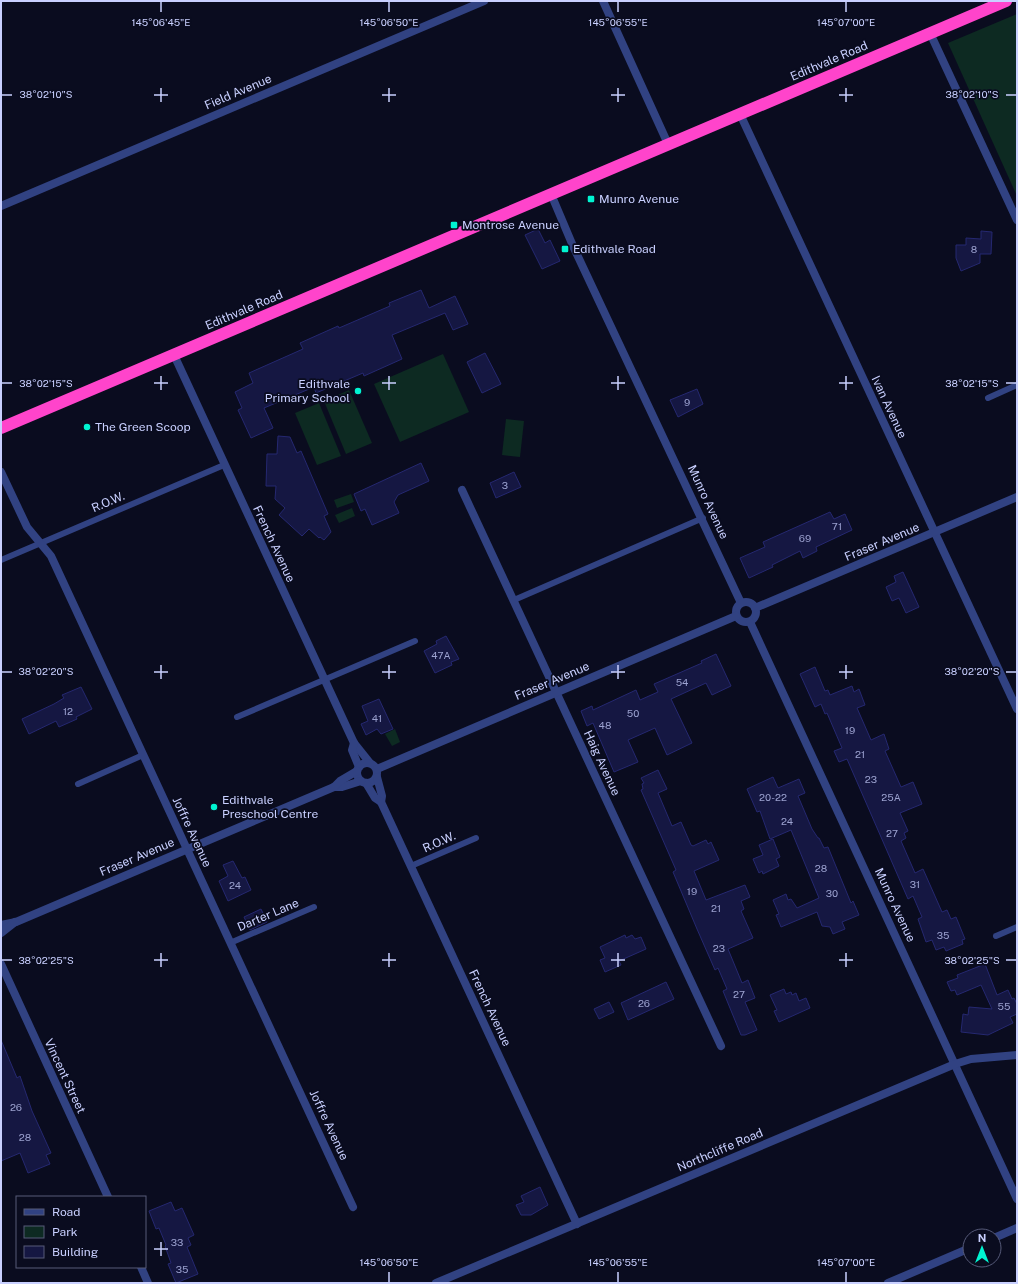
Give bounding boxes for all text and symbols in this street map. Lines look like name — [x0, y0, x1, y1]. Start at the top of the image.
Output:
text: 145°06'45"E — [131, 16, 191, 28]
text: 145°06'50"E — [359, 16, 419, 28]
text: 145°06'55"E — [588, 16, 648, 28]
text: 145°07'00"E — [817, 16, 875, 28]
street label: Edithvale Road — [788, 38, 870, 84]
street label: Field Avenue — [202, 72, 274, 112]
text: 38°02'10"S — [19, 88, 73, 100]
text: 38°02'10"S — [945, 88, 999, 100]
place label: Munro Avenue — [599, 192, 679, 206]
marker: Munro Avenue — [586, 194, 596, 204]
place label: Montrose Avenue — [462, 218, 559, 232]
marker: Montrose Avenue — [449, 220, 459, 230]
place label: Edithvale Road — [573, 242, 656, 256]
house number: 8 — [971, 243, 977, 255]
marker: Edithvale Road — [560, 244, 570, 254]
street label: Edithvale Road — [203, 287, 285, 333]
street label: Ivan Avenue — [868, 374, 910, 441]
text: 38°02'15"S — [19, 377, 73, 389]
place label: Edithvale Primary School — [265, 377, 350, 405]
text: 38°02'15"S — [945, 377, 999, 389]
marker: Edithvale Primary School — [353, 386, 363, 396]
house number: 9 — [684, 396, 690, 408]
place label: The Green Scoop — [95, 420, 191, 434]
marker: The Green Scoop — [82, 422, 92, 432]
street label: Munro Avenue — [685, 463, 731, 541]
house number: 3 — [502, 479, 508, 491]
street label: R.O.W. — [89, 489, 127, 515]
street label: French Avenue — [250, 503, 298, 585]
house number: 71 — [832, 520, 842, 532]
street label: Fraser Avenue — [843, 520, 922, 564]
house number: 69 — [799, 532, 811, 544]
house number: 47A — [431, 649, 451, 661]
street label: Fraser Avenue — [513, 659, 592, 703]
text: 38°02'20"S — [19, 665, 74, 677]
text: 38°02'20"S — [945, 665, 1000, 677]
house number: 54 — [676, 676, 688, 688]
house number: 12 — [63, 705, 73, 717]
house number: 50 — [627, 707, 639, 719]
house number: 41 — [372, 712, 382, 724]
house number: 48 — [599, 719, 611, 731]
house number: 19 — [845, 724, 855, 736]
street label: Haig Avenue — [581, 728, 623, 798]
house number: 21 — [855, 748, 865, 760]
house number: 23 — [865, 773, 877, 785]
house number: 20-22 — [759, 791, 787, 803]
house number: 25A — [881, 791, 901, 803]
place label: Edithvale Preschool Centre — [222, 793, 319, 821]
street label: Joffre Avenue — [170, 795, 214, 870]
marker: Edithvale Preschool Centre — [209, 802, 219, 812]
house number: 24 — [781, 815, 793, 827]
house number: 27 — [886, 827, 898, 839]
street label: R.O.W. — [420, 829, 458, 855]
street label: Fraser Avenue — [98, 835, 177, 879]
house number: 28 — [815, 862, 827, 874]
street label: Munro Avenue — [872, 866, 918, 944]
house number: 31 — [910, 878, 920, 890]
house number: 24 — [229, 879, 241, 891]
house number: 19 — [687, 885, 697, 897]
house number: 30 — [826, 887, 838, 899]
street label: Darter Lane — [235, 896, 301, 934]
house number: 21 — [711, 902, 721, 914]
house number: 35 — [937, 929, 949, 941]
house number: 23 — [713, 942, 725, 954]
text: 38°02'25"S — [18, 954, 74, 966]
text: 38°02'25"S — [944, 954, 1000, 966]
street label: French Avenue — [466, 967, 514, 1049]
house number: 27 — [733, 988, 745, 1000]
house number: 26 — [638, 997, 650, 1009]
house number: 55 — [998, 1000, 1010, 1012]
street label: Vincent Street — [42, 1037, 89, 1116]
street label: Joffre Avenue — [307, 1088, 351, 1163]
house number: 26 — [10, 1101, 22, 1113]
street label: Northcliffe Road — [675, 1126, 765, 1174]
house number: 28 — [19, 1131, 31, 1143]
legend — [16, 1196, 146, 1268]
text: Road — [52, 1205, 80, 1219]
text: Park — [52, 1225, 78, 1239]
north arrow — [962, 1228, 1002, 1268]
text: N — [978, 1232, 986, 1244]
house number: 33 — [171, 1236, 183, 1248]
text: Building — [52, 1245, 98, 1259]
text: 145°06'50"E — [359, 1256, 419, 1268]
text: 145°06'55"E — [588, 1256, 648, 1268]
text: 145°07'00"E — [817, 1256, 875, 1268]
house number: 35 — [176, 1263, 188, 1275]

